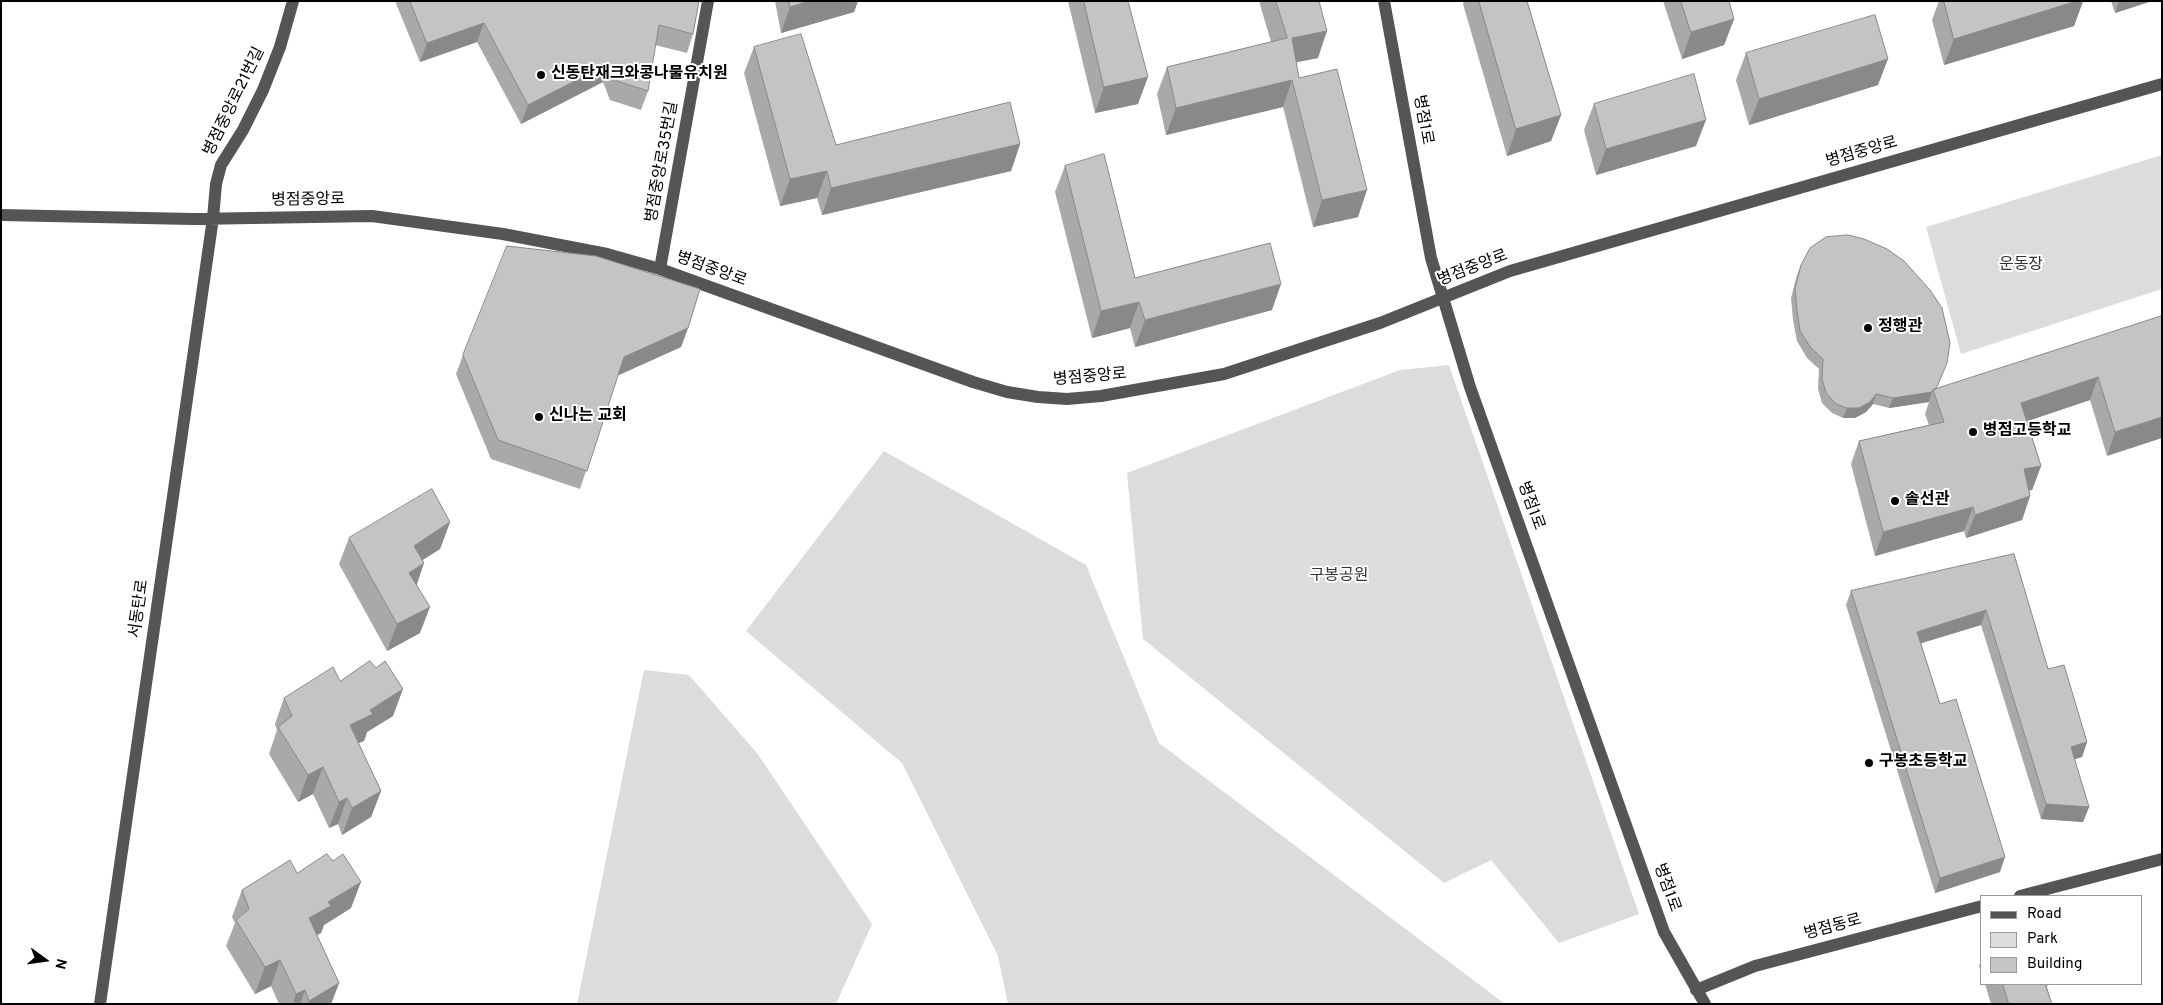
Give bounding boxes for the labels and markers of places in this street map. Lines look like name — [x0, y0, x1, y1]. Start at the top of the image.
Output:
place label: 신동탄재크와콩나물유치원 — [551, 65, 728, 85]
marker: 신동탄재크와콩나물유치원 — [535, 69, 547, 81]
place label: 정행관 — [1878, 318, 1922, 338]
marker: 정행관 — [1862, 322, 1874, 334]
place label: 신나는 교회 — [549, 407, 627, 427]
marker: 신나는 교회 — [533, 411, 545, 423]
place label: 병점고등학교 — [1983, 422, 2071, 442]
marker: 병점고등학교 — [1967, 426, 1979, 438]
place label: 솔선관 — [1905, 491, 1949, 511]
marker: 솔선관 — [1889, 495, 1901, 507]
place label: 구봉초등학교 — [1879, 753, 1967, 773]
marker: 구봉초등학교 — [1863, 757, 1875, 769]

